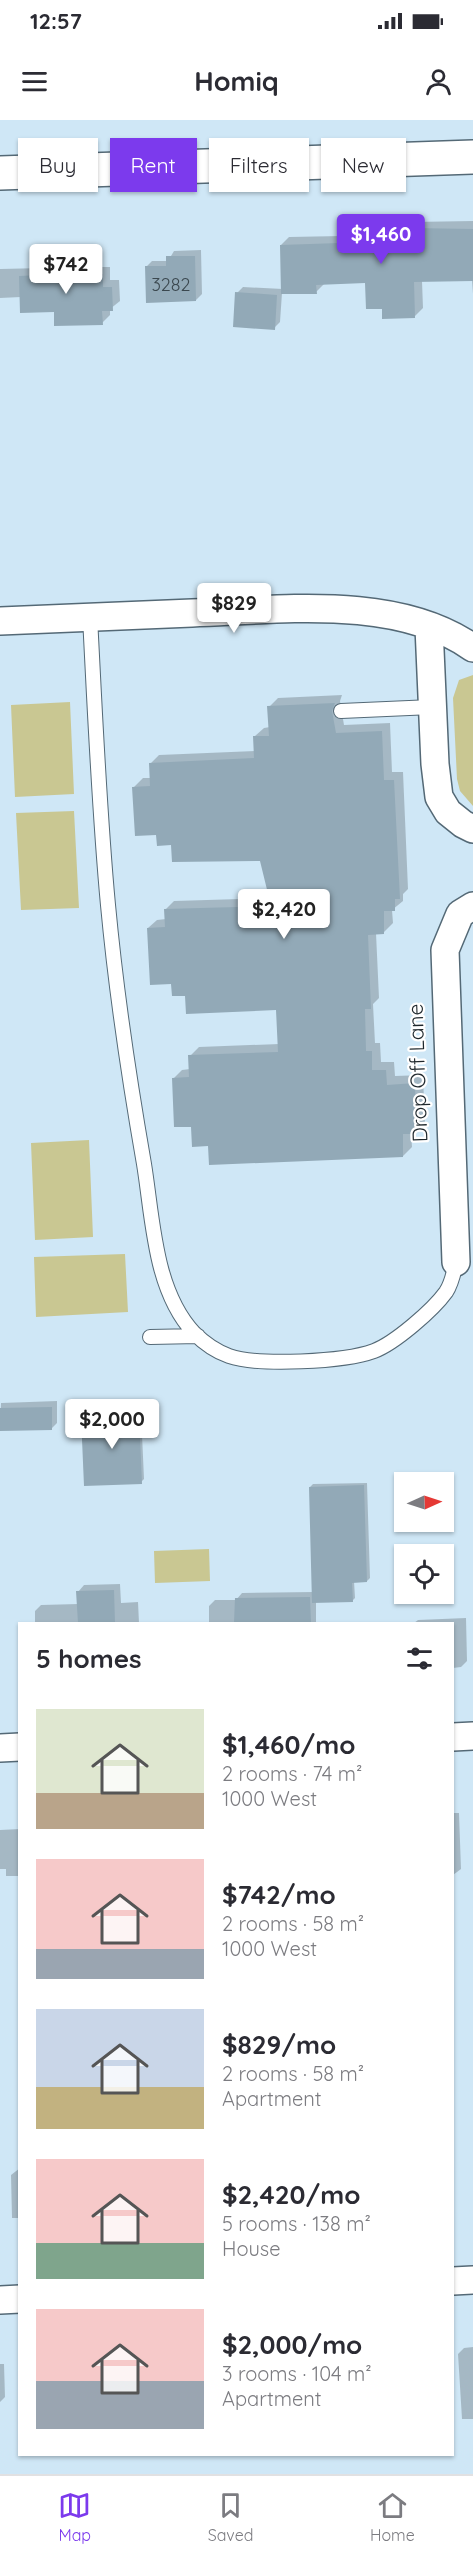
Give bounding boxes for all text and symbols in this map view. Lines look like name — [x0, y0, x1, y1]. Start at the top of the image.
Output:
text: 12:57 — [30, 7, 82, 35]
text: Homiq — [194, 64, 279, 98]
icon: menu — [18, 65, 51, 98]
icon: person — [422, 65, 455, 98]
chip: Buy — [18, 138, 98, 192]
chip: Rent — [110, 138, 197, 192]
chip: Filters — [209, 138, 309, 192]
chip: New — [321, 138, 406, 192]
pin: $1,460 — [332, 214, 430, 265]
text: $1,460 — [351, 221, 411, 246]
pin: $742 — [30, 244, 102, 295]
text: $742 — [43, 251, 89, 276]
house number: 3282 — [151, 273, 191, 296]
pin: $829 — [198, 583, 270, 634]
text: $829 — [211, 590, 257, 615]
pin: $2,420 — [235, 889, 333, 940]
text: $2,420 — [252, 896, 316, 921]
street label: Drop Off Lane — [402, 1003, 432, 1143]
pin: $2,000 — [63, 1399, 161, 1450]
text: $2,000 — [79, 1406, 145, 1431]
north arrow — [394, 1472, 454, 1532]
map controls — [394, 1472, 454, 1604]
button: locate — [394, 1544, 454, 1604]
text: 5 homes — [36, 1642, 142, 1675]
icon: filters — [403, 1642, 436, 1675]
text: $1,460/mo — [222, 1728, 355, 1761]
icon: home — [84, 1733, 156, 1805]
text: 2 rooms · 74 m² — [222, 1761, 362, 1786]
text: 1000 West — [222, 1786, 317, 1811]
text: $742/mo — [222, 1878, 336, 1911]
icon: home — [84, 1883, 156, 1955]
text: 2 rooms · 58 m² — [222, 1911, 364, 1936]
text: 1000 West — [222, 1936, 317, 1961]
text: $829/mo — [222, 2028, 336, 2061]
icon: home — [84, 2033, 156, 2105]
text: 2 rooms · 58 m² — [222, 2061, 364, 2086]
text: Apartment — [222, 2086, 322, 2111]
text: $2,420/mo — [222, 2178, 360, 2211]
icon: home — [84, 2183, 156, 2255]
text: 5 rooms · 138 m² — [222, 2211, 371, 2236]
text: House — [222, 2236, 281, 2261]
text: $2,000/mo — [222, 2328, 362, 2361]
icon: home — [84, 2333, 156, 2405]
text: 3 rooms · 104 m² — [222, 2361, 372, 2386]
text: Apartment — [222, 2386, 322, 2411]
tab: Map — [58, 2489, 91, 2545]
tab: Saved — [208, 2489, 253, 2545]
tab: Home — [370, 2489, 415, 2545]

